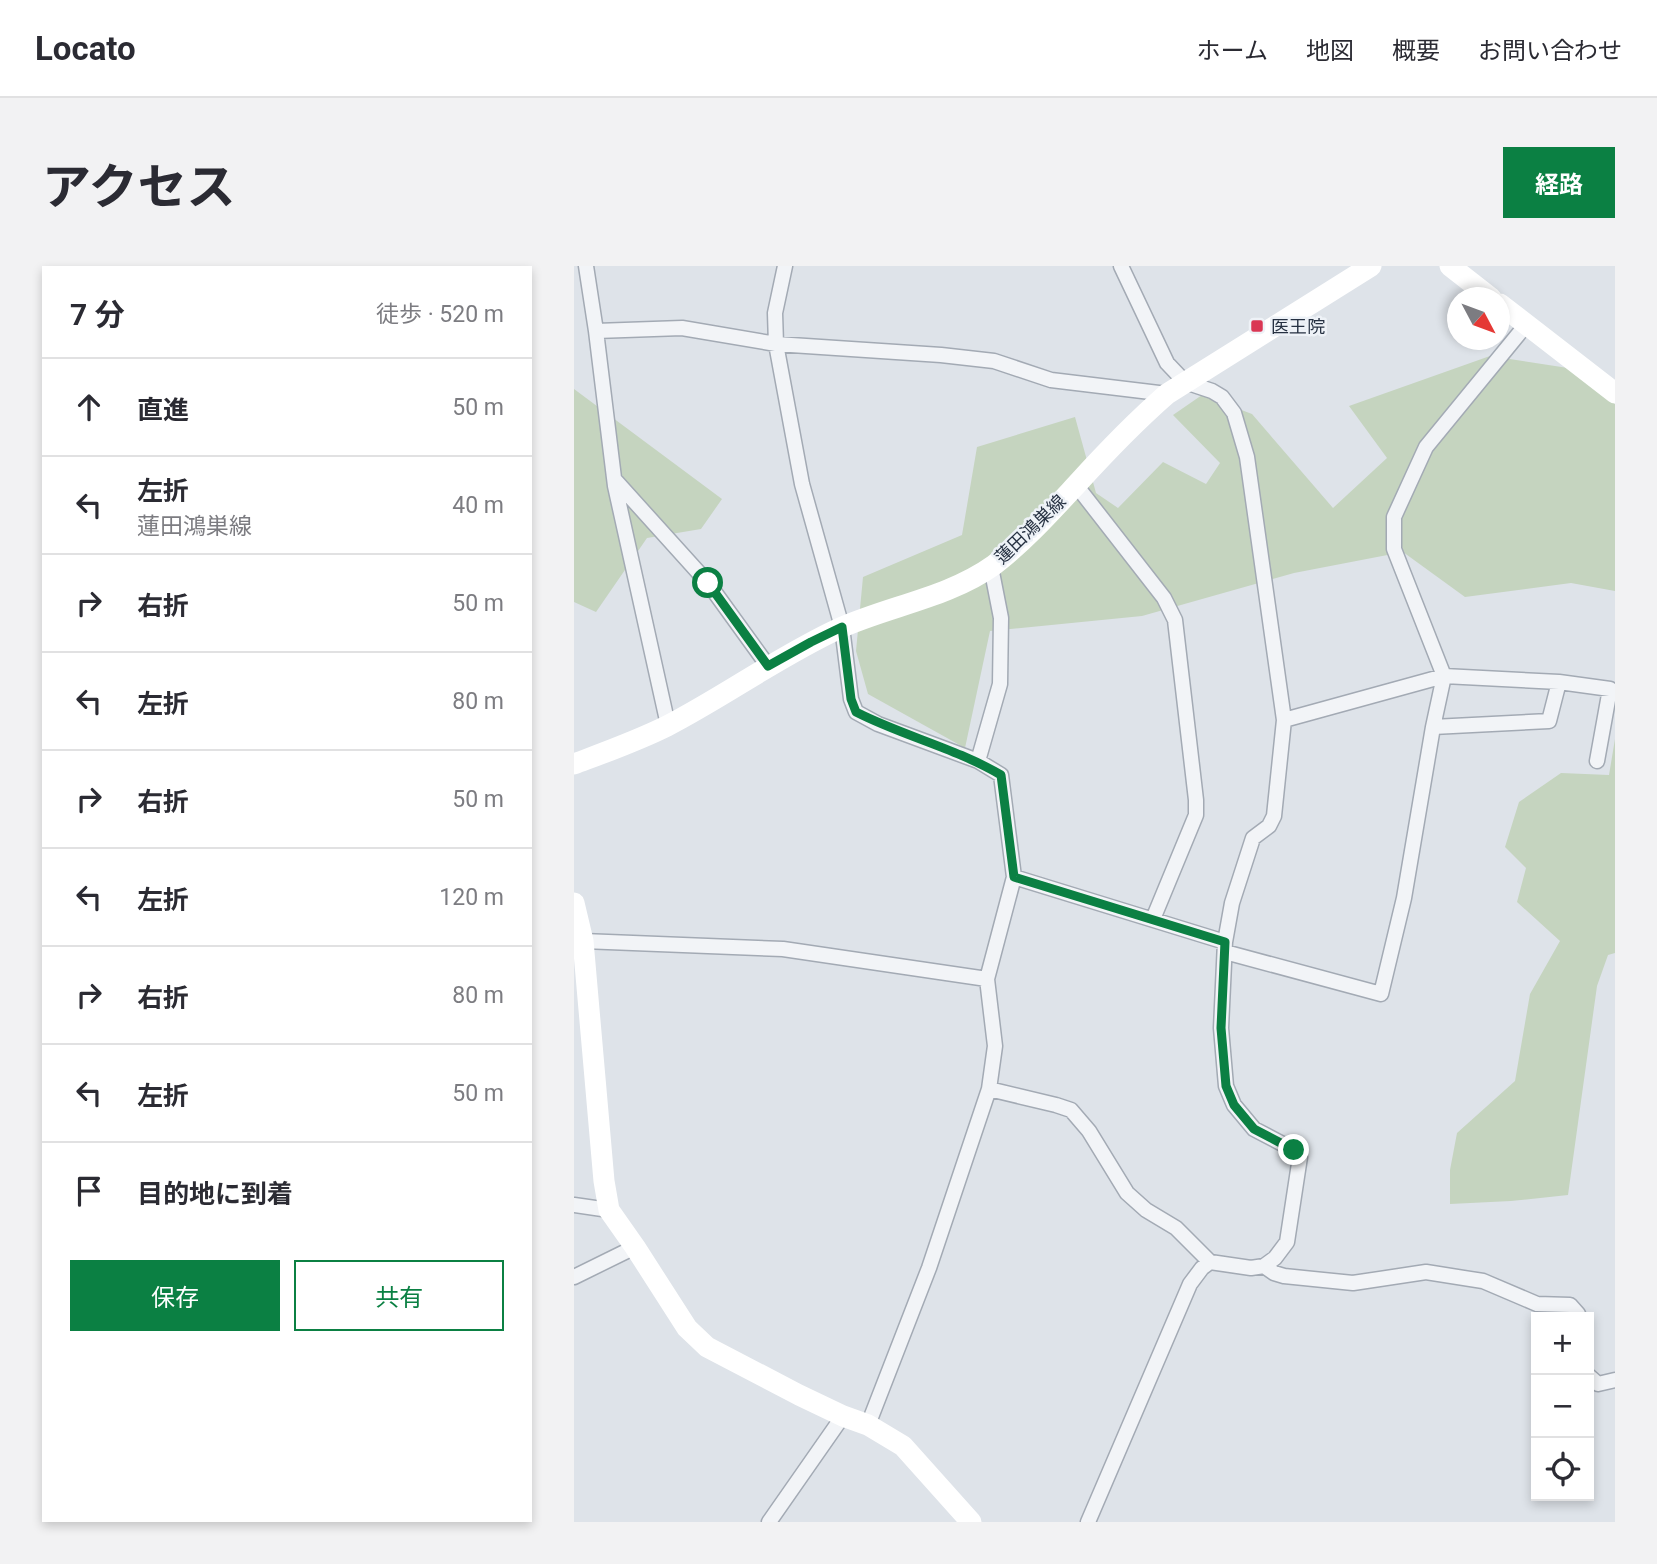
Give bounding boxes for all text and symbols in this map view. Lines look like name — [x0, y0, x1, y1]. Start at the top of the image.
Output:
text: Locato — [35, 29, 136, 68]
text: ホーム — [1197, 37, 1268, 65]
text: 地図 — [1306, 37, 1354, 65]
text: 概要 — [1392, 37, 1440, 65]
text: お問い合わせ — [1478, 37, 1622, 65]
button: 経路 — [1503, 147, 1615, 218]
text: アクセス — [42, 159, 236, 216]
north arrow — [1447, 287, 1510, 350]
text: 7 分 — [70, 297, 125, 332]
text: 徒歩 · 520 m — [376, 301, 504, 328]
place label: 医王院 — [1271, 316, 1325, 337]
marker: 医王院 — [1249, 318, 1265, 334]
icon: ahead — [70, 388, 108, 426]
text: 50 m — [452, 394, 504, 421]
text: 直進 — [137, 395, 189, 425]
text: 左折 — [137, 476, 189, 506]
icon: left — [70, 486, 108, 524]
street label: 蓮田鴻巣線 — [990, 490, 1070, 568]
text: 40 m — [452, 492, 504, 519]
text: 蓮田鴻巣線 — [137, 513, 252, 540]
route start — [692, 567, 723, 598]
icon: right — [70, 584, 108, 622]
text: 50 m — [452, 590, 504, 617]
text: 右折 — [137, 591, 189, 621]
icon: left — [70, 682, 108, 720]
text: 80 m — [452, 688, 504, 715]
text: 左折 — [137, 689, 189, 719]
icon: right — [70, 780, 108, 818]
text: 50 m — [452, 786, 504, 813]
text: 右折 — [137, 787, 189, 817]
icon: left — [70, 878, 108, 916]
text: 120 m — [439, 884, 504, 911]
text: 左折 — [137, 885, 189, 915]
icon: right — [70, 976, 108, 1014]
text: 80 m — [452, 982, 504, 1009]
text: 右折 — [137, 983, 189, 1013]
icon: left — [70, 1074, 108, 1112]
text: 50 m — [452, 1080, 504, 1107]
text: 左折 — [137, 1081, 189, 1111]
route end — [1278, 1134, 1309, 1165]
icon: arrive — [70, 1172, 108, 1210]
text: 目的地に到着 — [137, 1179, 293, 1209]
button: 保存 — [70, 1260, 280, 1331]
button: 共有 — [294, 1260, 504, 1331]
map controls — [1531, 1312, 1594, 1501]
button: + — [1531, 1312, 1594, 1375]
button: − — [1531, 1375, 1594, 1438]
button: locate — [1531, 1438, 1594, 1501]

